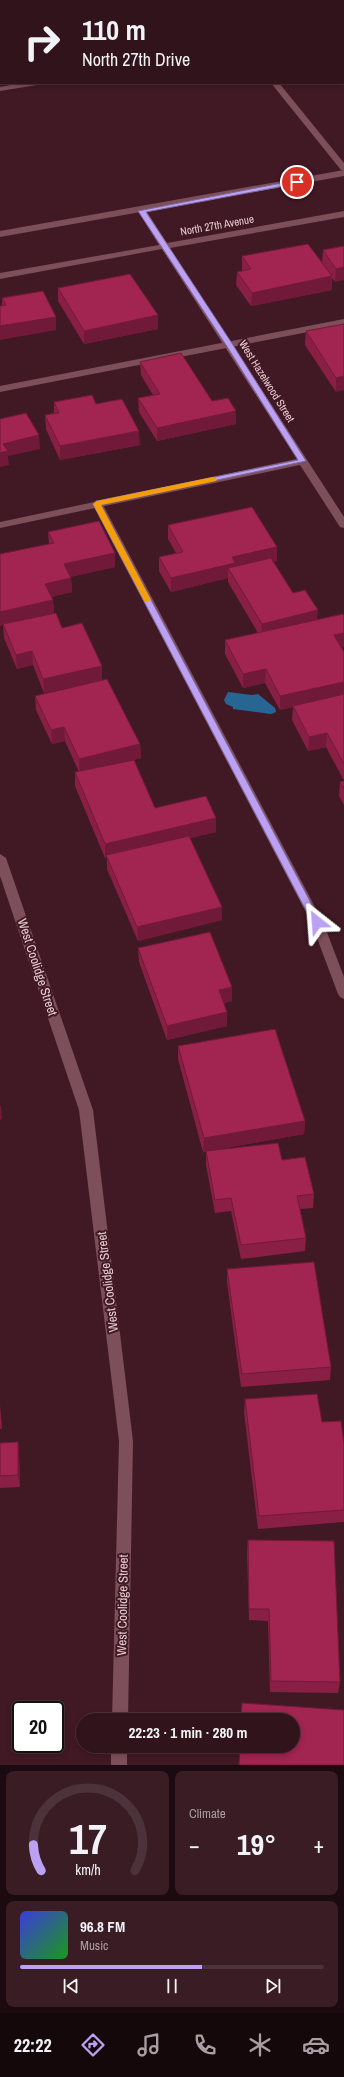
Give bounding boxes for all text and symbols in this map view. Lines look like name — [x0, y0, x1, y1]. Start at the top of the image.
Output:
text: 110 m — [82, 11, 146, 49]
icon: right — [16, 16, 68, 68]
text: North 27th Drive — [82, 47, 190, 72]
pin — [280, 165, 314, 199]
icon: arrive — [286, 171, 308, 193]
street label: North 27th Avenue — [179, 212, 255, 238]
street label: West Hazelwood Street — [236, 337, 298, 425]
position arrow — [296, 901, 338, 943]
street label: West Coolidge Street — [14, 916, 61, 1018]
street label: West Coolidge Street — [93, 1231, 122, 1333]
street label: West Coolidge Street — [113, 1554, 132, 1656]
speed limit sign: 20 — [12, 1701, 64, 1753]
text: 22:23 · 1 min · 280 m — [129, 1722, 247, 1743]
text: Climate — [189, 1805, 226, 1822]
text: 17 — [69, 1811, 106, 1867]
text: 19° — [237, 1824, 276, 1864]
text: − — [189, 1830, 200, 1860]
text: + — [313, 1830, 324, 1860]
text: km/h — [75, 1860, 100, 1879]
text: 96.8 FM — [80, 1916, 125, 1937]
text: Music — [80, 1937, 108, 1954]
icon: previous — [60, 1975, 82, 1997]
icon: pause — [161, 1975, 183, 1997]
icon: next — [262, 1975, 284, 1997]
icon: directions — [79, 2031, 107, 2059]
icon: music — [135, 2031, 163, 2059]
icon: phone — [191, 2031, 219, 2059]
icon: climate — [246, 2031, 274, 2059]
icon: car — [302, 2031, 330, 2059]
text: 22:22 — [14, 2033, 52, 2058]

